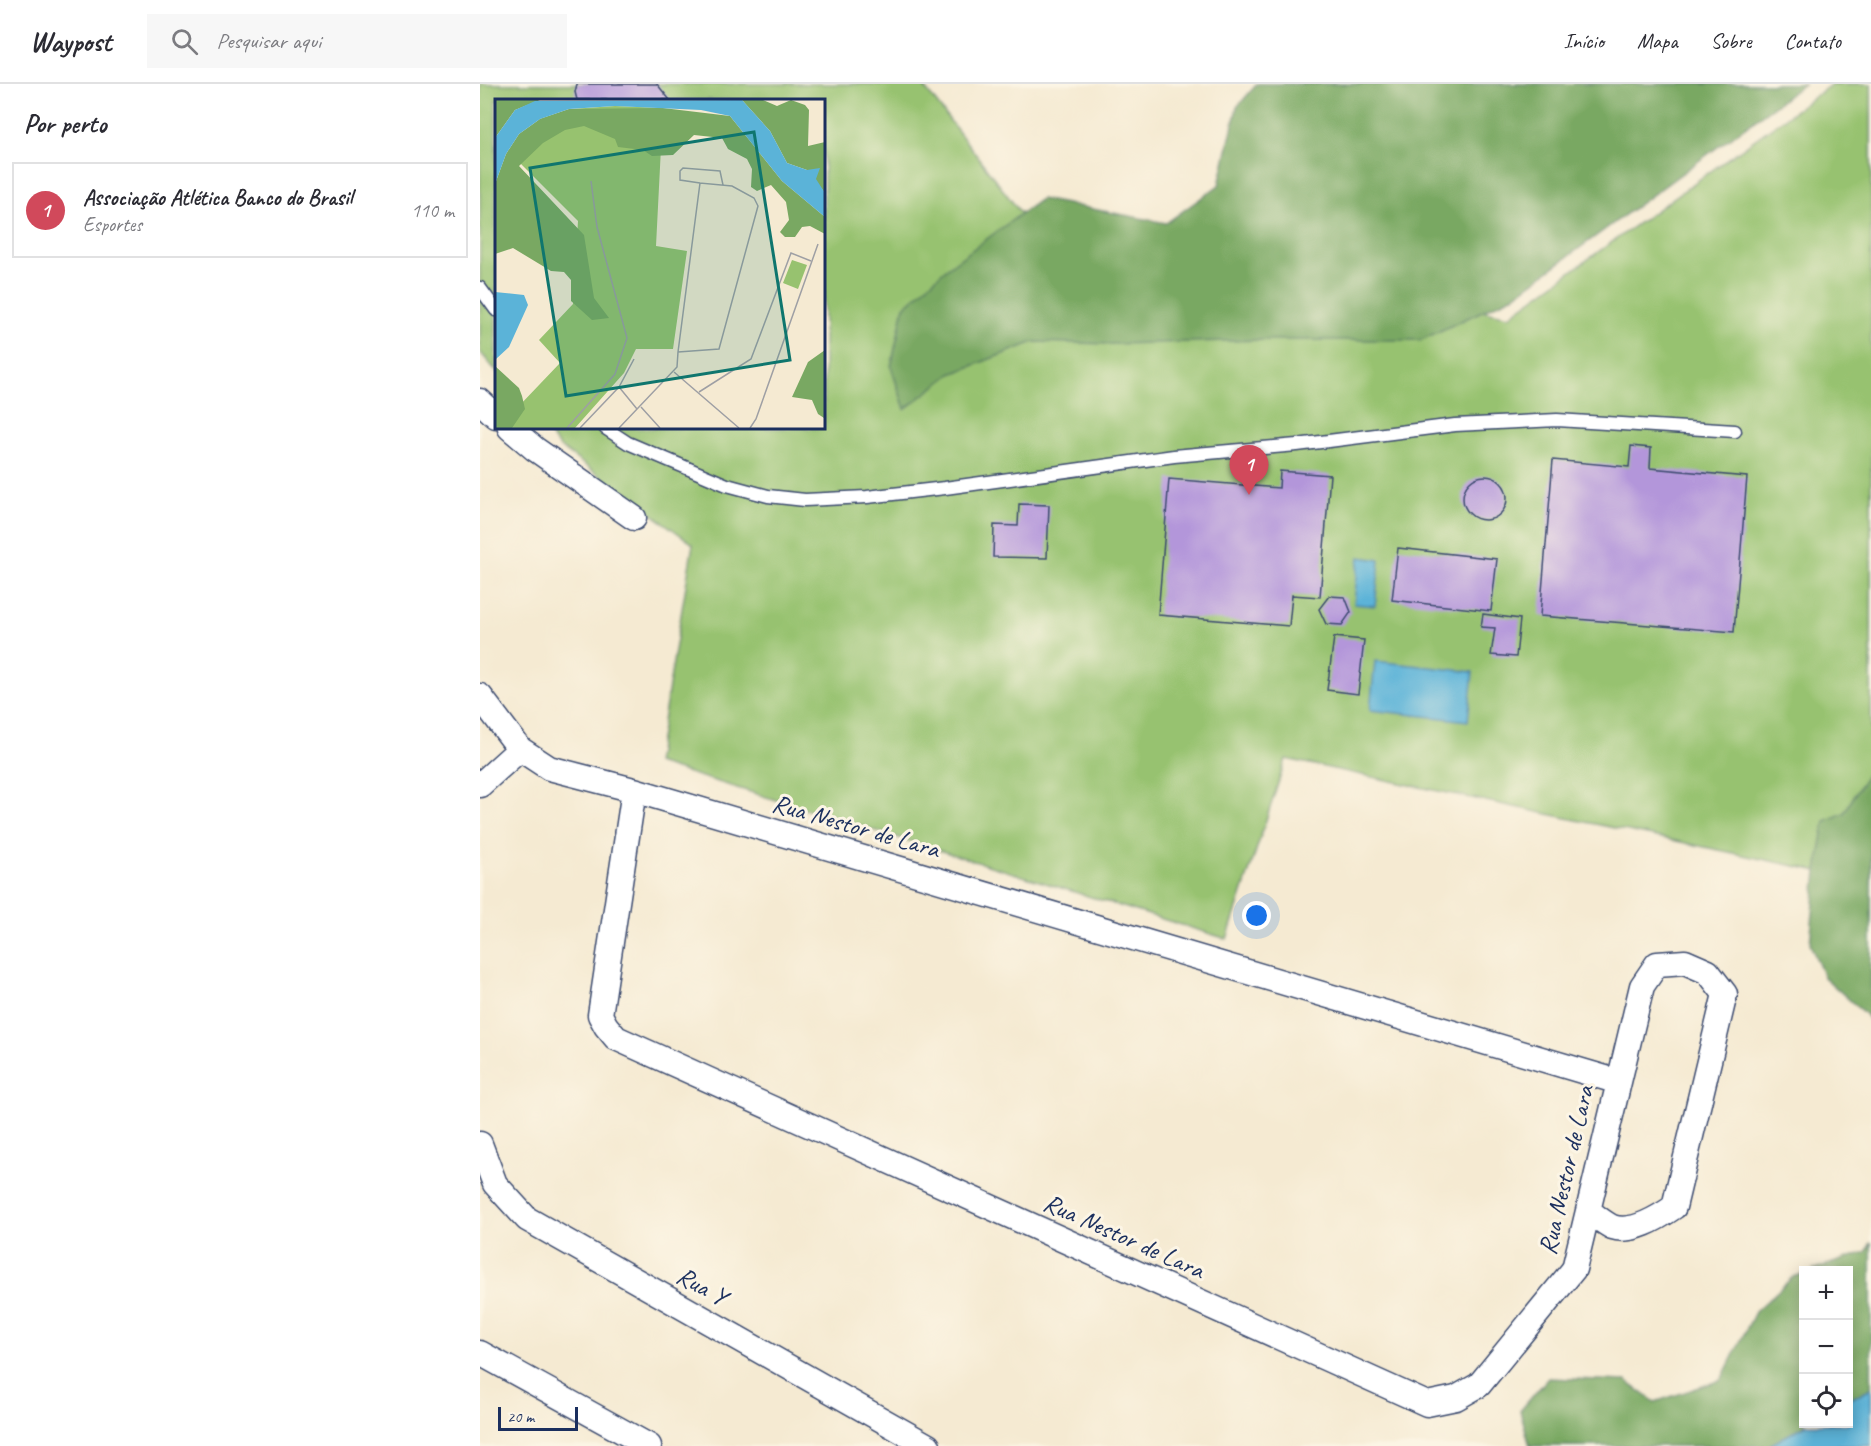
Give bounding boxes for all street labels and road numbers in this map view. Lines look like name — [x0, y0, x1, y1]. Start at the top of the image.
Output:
street label: Rua Nestor de Lara — [769, 786, 945, 866]
street label: Rua Nestor de Lara — [1531, 1081, 1602, 1258]
street label: Rua Nestor de Lara — [1039, 1186, 1211, 1287]
street label: Rua Y — [671, 1259, 736, 1315]

